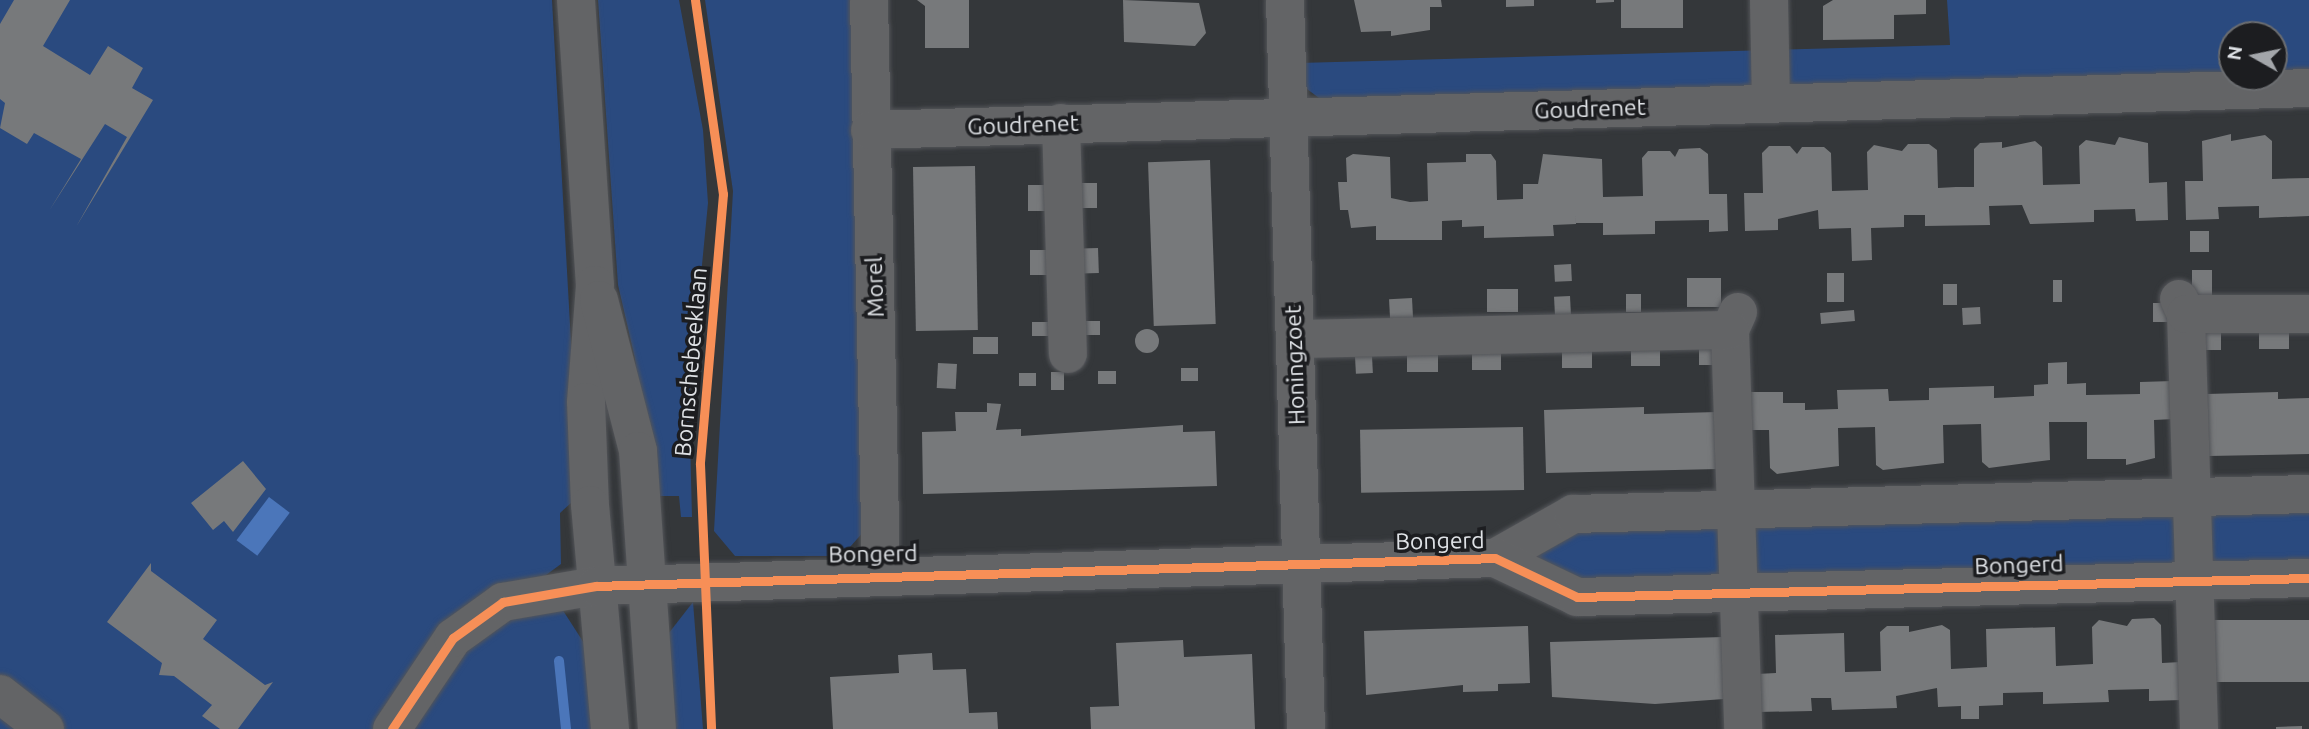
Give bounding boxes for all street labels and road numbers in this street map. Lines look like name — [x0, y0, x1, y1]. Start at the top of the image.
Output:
street label: Goudrenet — [1534, 93, 1646, 125]
street label: Goudrenet — [967, 109, 1079, 141]
street label: Morel — [860, 256, 890, 318]
street label: Bornschebeeklaan — [669, 266, 713, 458]
street label: Honingzoet — [1279, 305, 1311, 425]
street label: Bongerd — [1395, 526, 1485, 556]
street label: Bongerd — [828, 539, 918, 569]
street label: Bongerd — [1974, 550, 2064, 580]

